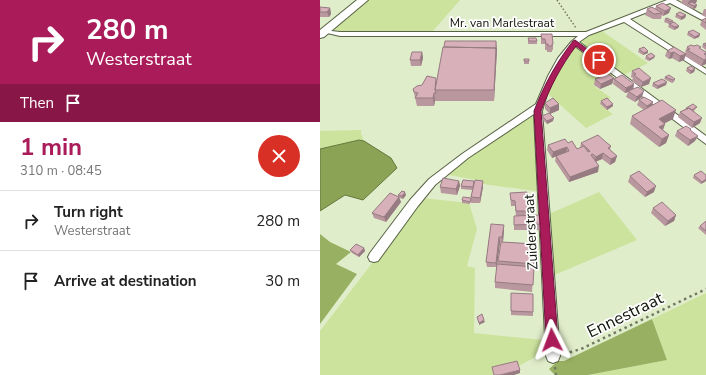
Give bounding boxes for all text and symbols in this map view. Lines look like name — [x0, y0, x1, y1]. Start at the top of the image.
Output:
text: 280 m — [86, 11, 169, 49]
street label: Mr. van Marlestraat — [450, 15, 555, 31]
icon: right — [20, 16, 72, 68]
pin — [582, 43, 616, 77]
text: Westerstraat — [86, 47, 192, 71]
icon: arrive — [588, 49, 610, 71]
icon: arrive — [62, 92, 84, 114]
text: Then — [20, 93, 54, 113]
text: 1 min — [20, 131, 82, 163]
button: close — [258, 135, 300, 177]
text: 310 m · 08:45 — [20, 162, 102, 180]
street label: Zuiderstraat — [520, 193, 542, 270]
text: Turn right — [54, 202, 123, 222]
icon: right — [20, 210, 42, 232]
text: 280 m — [256, 211, 300, 231]
text: Westerstraat — [54, 222, 130, 240]
icon: arrive — [20, 270, 42, 292]
text: Arrive at destination — [54, 271, 197, 291]
text: 30 m — [265, 271, 300, 291]
street label: Ennestraat — [583, 286, 668, 343]
position arrow — [531, 319, 573, 361]

